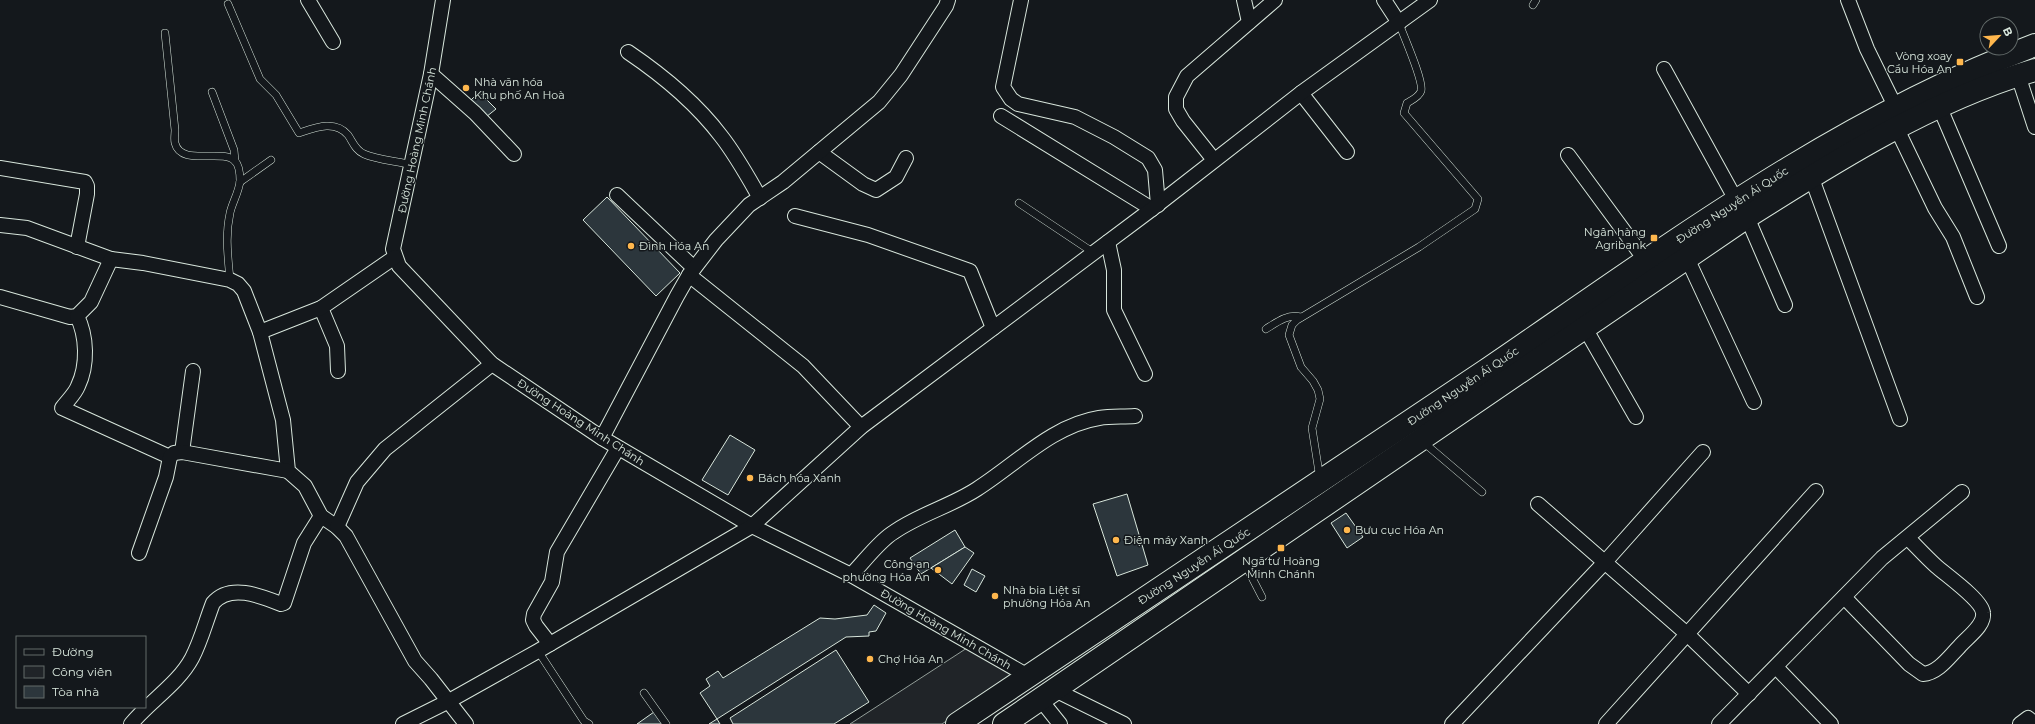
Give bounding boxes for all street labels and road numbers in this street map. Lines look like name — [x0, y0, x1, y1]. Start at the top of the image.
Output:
street label: Đường Hoàng Minh Chánh — [395, 66, 439, 214]
street label: Đường Nguyễn Ái Quốc — [1673, 163, 1791, 247]
street label: Đường Nguyễn Ái Quốc — [1405, 344, 1521, 428]
street label: Đường Hoàng Minh Chánh — [515, 376, 647, 468]
street label: Đường Nguyễn Ái Quốc — [1135, 524, 1253, 608]
street label: Đường Hoàng Minh Chánh — [878, 586, 1014, 672]

